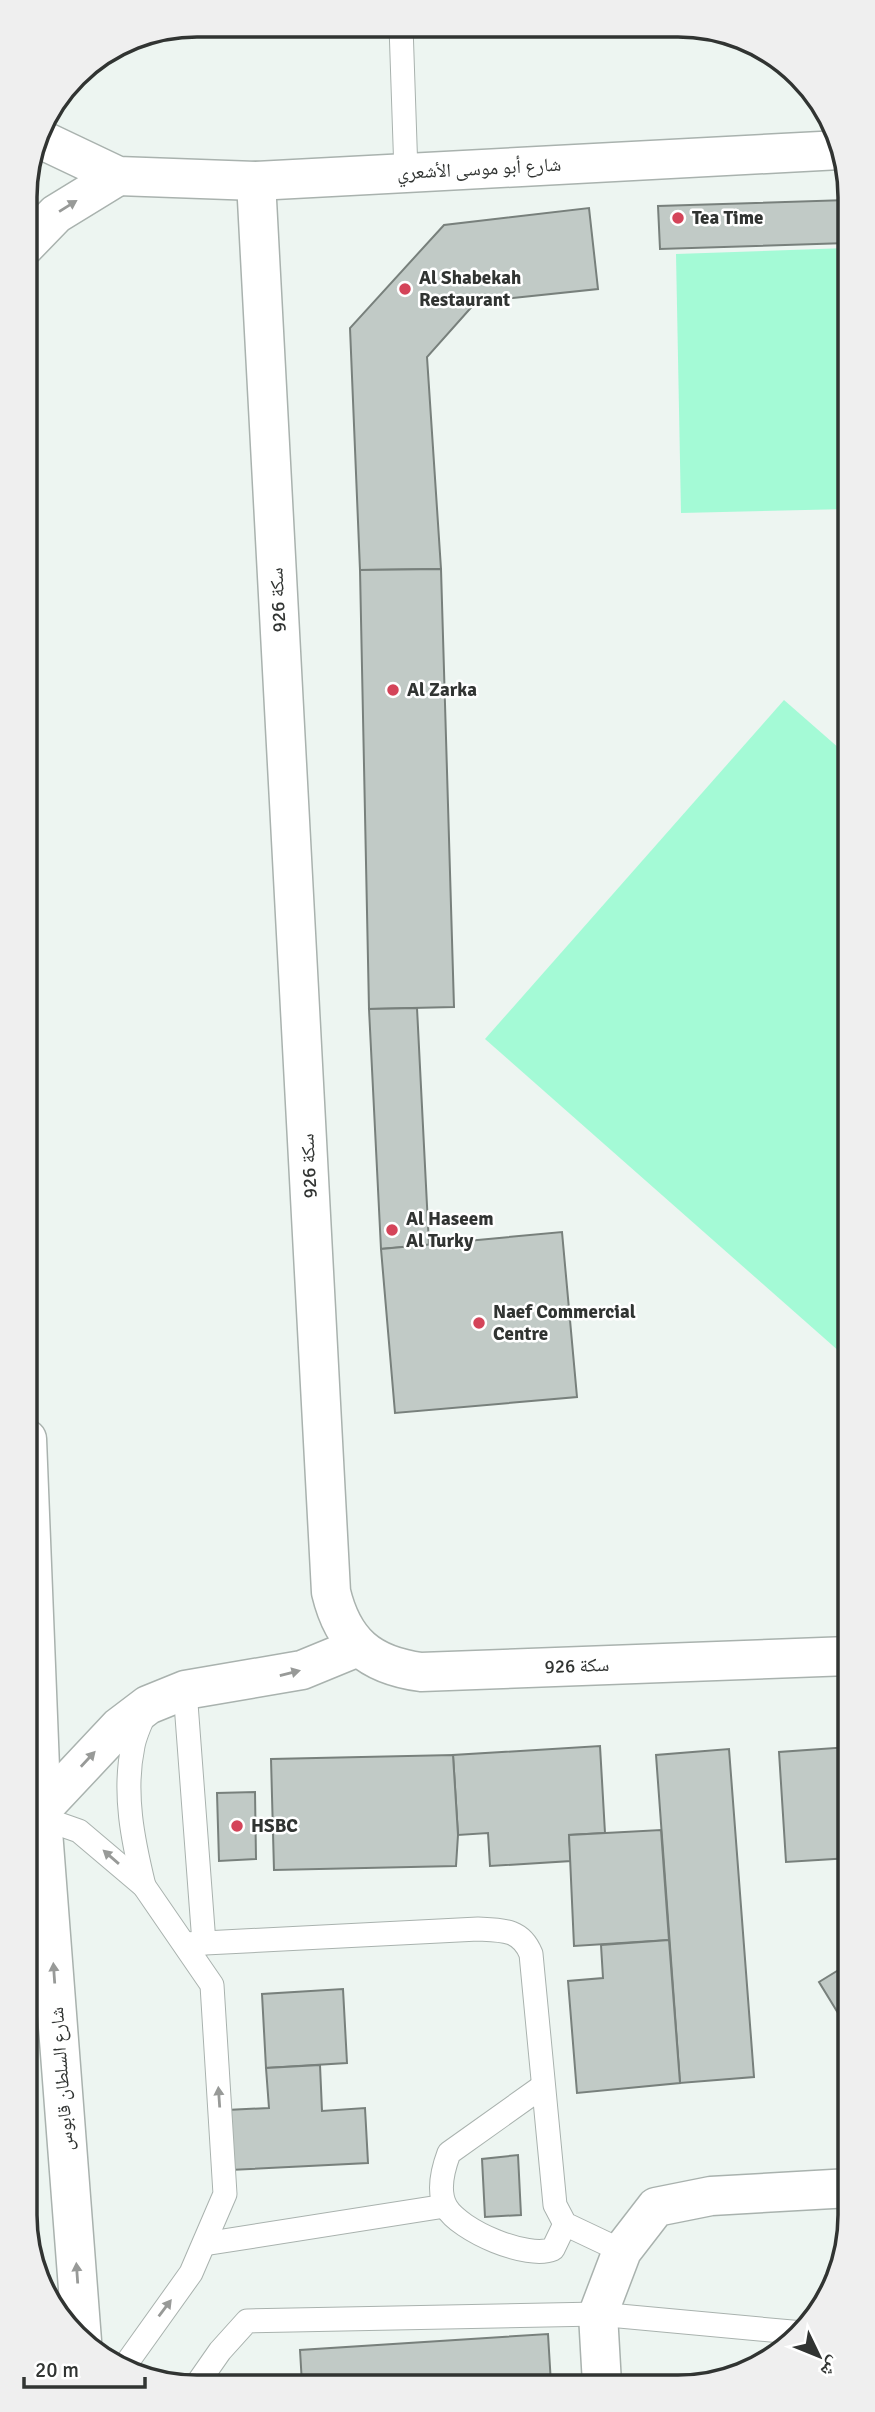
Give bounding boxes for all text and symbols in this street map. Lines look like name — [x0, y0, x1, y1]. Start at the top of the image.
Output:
street label: شارع أبو موسى الأشعري — [396, 153, 562, 188]
one-way arrow — [59, 200, 78, 213]
place label: Tea Time — [692, 206, 764, 230]
marker: Tea Time — [670, 210, 686, 226]
place label: Al Shabekah Restaurant — [419, 266, 521, 312]
marker: Al Shabekah Restaurant — [397, 281, 413, 297]
street label: سكة 926 — [264, 567, 292, 633]
place label: Al Zarka — [407, 678, 477, 702]
marker: Al Zarka — [385, 682, 401, 698]
street label: سكة 926 — [295, 1133, 323, 1199]
place label: Al Haseem Al Turky — [406, 1207, 494, 1253]
marker: Al Haseem Al Turky — [384, 1222, 400, 1238]
place label: Naef Commercial Centre — [493, 1300, 636, 1346]
marker: Naef Commercial Centre — [471, 1315, 487, 1331]
street label: سكة 926 — [544, 1653, 610, 1679]
one-way arrow — [279, 1667, 301, 1678]
one-way arrow — [80, 1750, 96, 1768]
place label: HSBC — [251, 1814, 298, 1838]
marker: HSBC — [229, 1818, 245, 1834]
one-way arrow — [102, 1850, 119, 1865]
one-way arrow — [48, 1961, 59, 1983]
street label: شارع السلطان قابوس — [45, 2006, 79, 2152]
one-way arrow — [213, 2085, 224, 2107]
one-way arrow — [71, 2262, 82, 2284]
one-way arrow — [158, 2299, 172, 2317]
north arrow — [784, 2321, 854, 2391]
scale bar — [24, 2346, 145, 2390]
text: ش — [815, 2351, 846, 2382]
text: 20 m — [35, 2357, 79, 2383]

